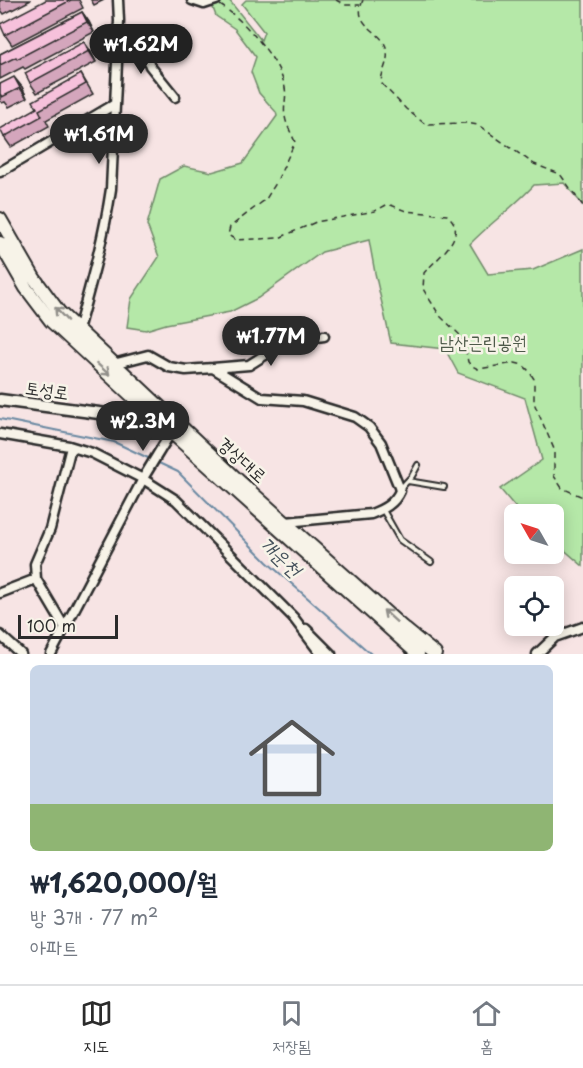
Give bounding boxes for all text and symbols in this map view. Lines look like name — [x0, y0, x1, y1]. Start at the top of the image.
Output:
pin: ₩1.62M — [92, 24, 190, 75]
text: ₩1.62M — [104, 28, 178, 58]
pin: ₩1.61M — [50, 114, 148, 165]
text: ₩1.61M — [64, 118, 134, 148]
one-way arrow — [54, 307, 68, 322]
pin: ₩1.77M — [222, 316, 320, 367]
text: ₩1.77M — [236, 320, 306, 350]
park label: 남산근린공원 — [440, 328, 526, 355]
one-way arrow — [95, 361, 110, 375]
street label: 토성로 — [24, 373, 70, 405]
pin: ₩2.3M — [101, 401, 185, 452]
text: ₩2.3M — [110, 405, 176, 435]
street label: 경상대로 — [212, 430, 274, 488]
north arrow — [504, 504, 564, 564]
map controls — [504, 504, 564, 636]
water label: 개운천 — [253, 529, 310, 585]
button: locate — [504, 576, 564, 636]
one-way arrow — [383, 609, 398, 623]
scale bar — [18, 612, 118, 640]
text: 100 m — [27, 613, 76, 637]
icon: home — [238, 704, 346, 812]
text: ₩1,620,000/월 — [30, 863, 217, 902]
text: 방 3개 · 77 m² — [30, 902, 158, 932]
text: 아파트 — [30, 932, 78, 962]
tab: 지도 — [80, 997, 113, 1057]
tab: 저장됨 — [272, 997, 311, 1057]
tab: 홈 — [470, 997, 503, 1057]

